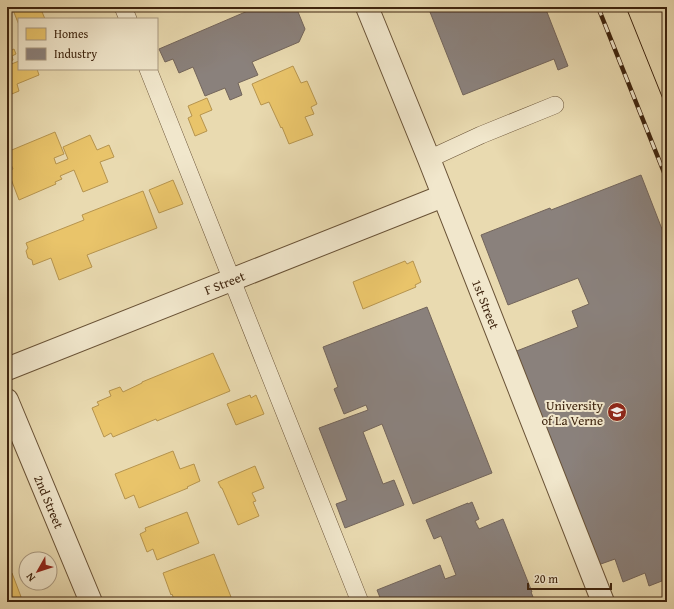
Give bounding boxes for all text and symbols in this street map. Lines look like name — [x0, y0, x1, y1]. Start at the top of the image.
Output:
legend — [18, 18, 158, 70]
text: Homes — [54, 25, 89, 42]
text: Industry — [54, 45, 97, 62]
street label: F Street — [202, 266, 248, 300]
street label: 1st Street — [467, 277, 504, 332]
place label: University of La Verne — [541, 396, 604, 430]
school or university icon: University of La Verne — [606, 401, 628, 423]
street label: 2nd Street — [29, 472, 69, 532]
north arrow — [18, 551, 58, 591]
scale bar — [528, 565, 611, 591]
text: N — [21, 569, 39, 585]
text: 20 m — [534, 570, 558, 587]

